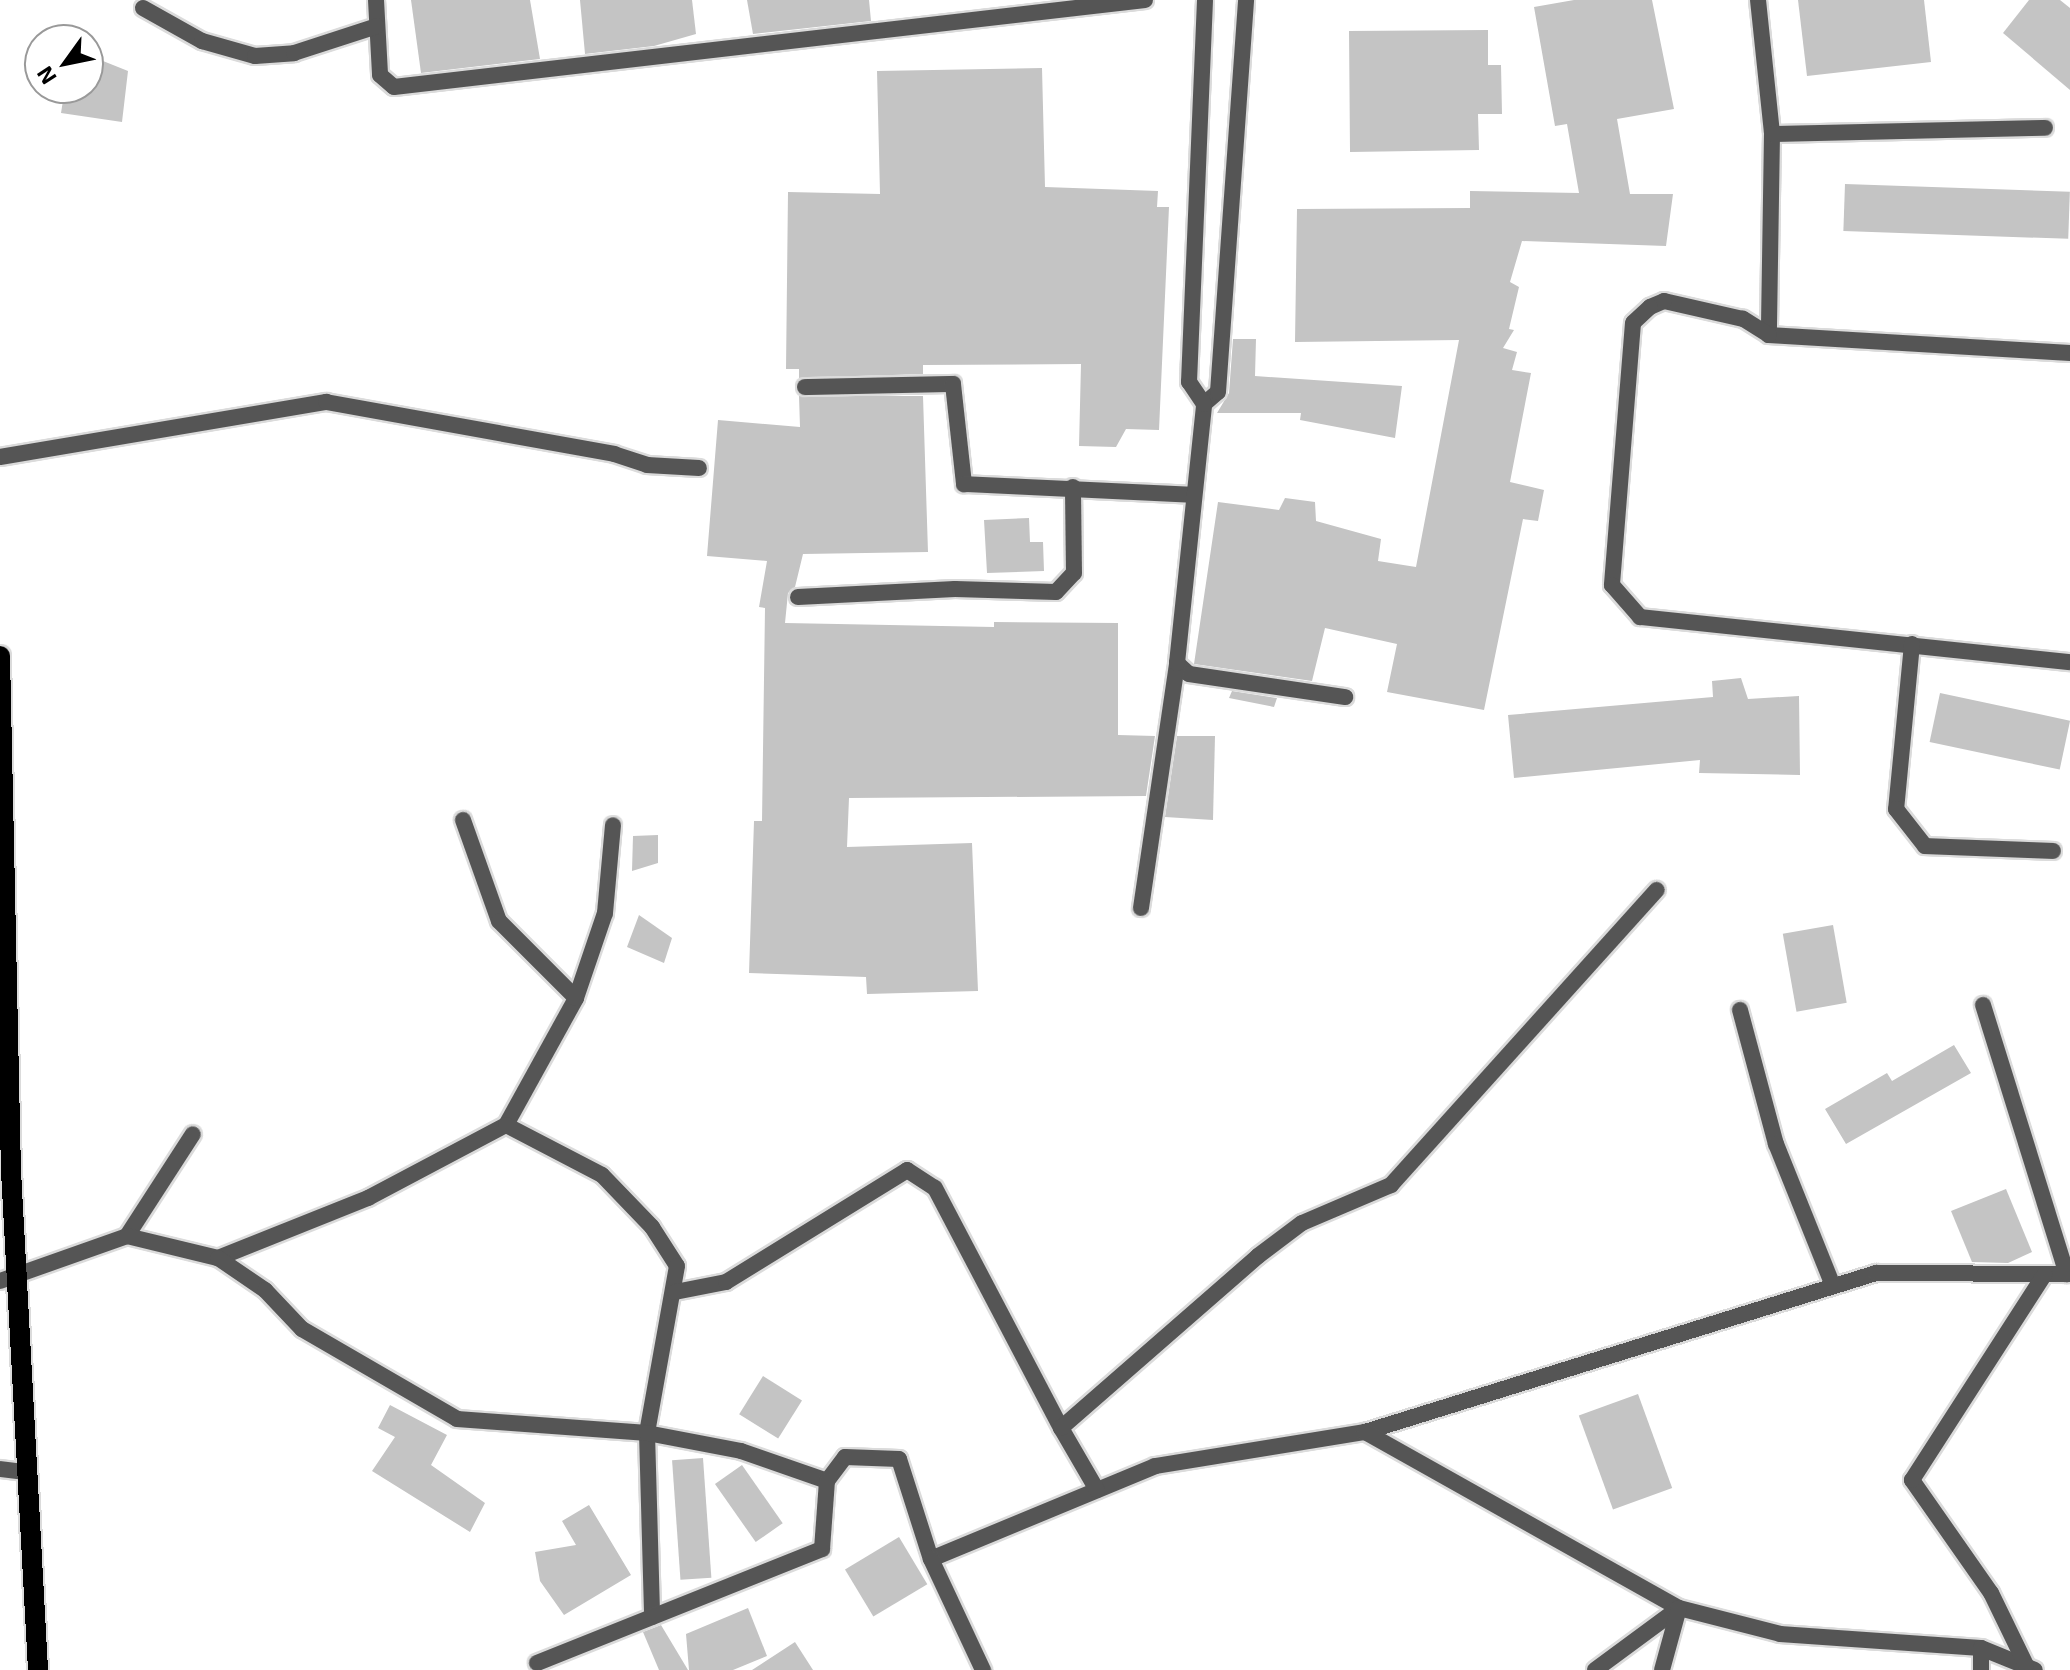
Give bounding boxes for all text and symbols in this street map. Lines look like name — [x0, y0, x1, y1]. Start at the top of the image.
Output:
north arrow — [24, 24, 104, 104]
text: N — [30, 62, 61, 90]

